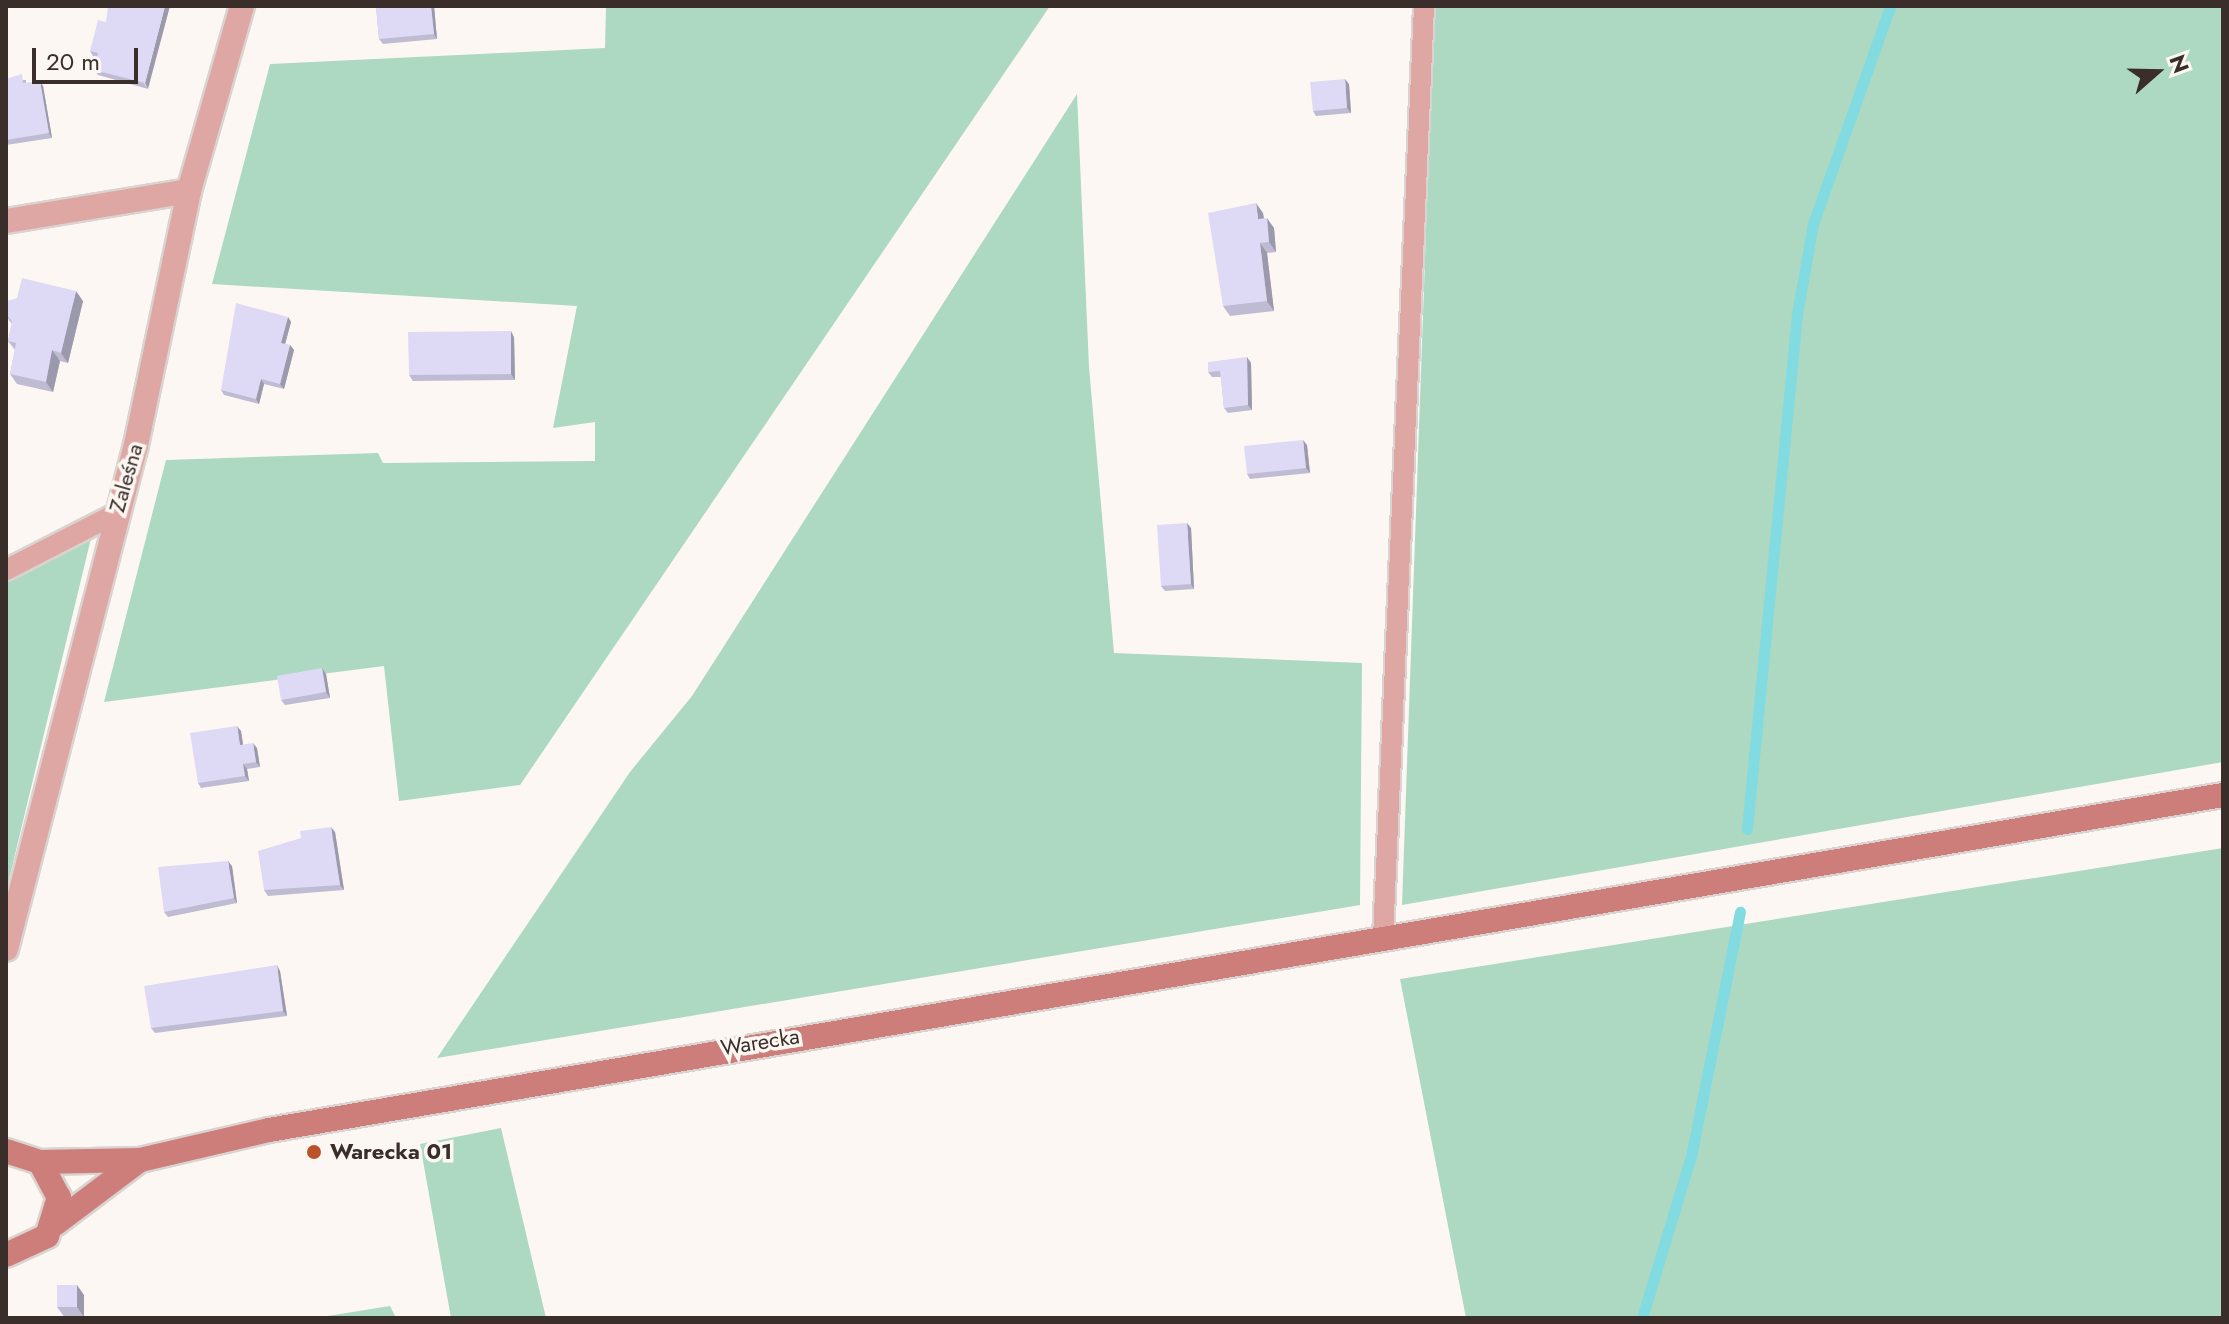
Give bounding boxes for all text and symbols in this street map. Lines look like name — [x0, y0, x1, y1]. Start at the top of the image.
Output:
scale bar — [36, 32, 142, 82]
north arrow — [2117, 32, 2197, 112]
text: 20 m — [46, 44, 100, 79]
text: N — [2162, 50, 2198, 77]
street label: Zaleśna — [104, 441, 148, 515]
street label: Warecka — [719, 1023, 801, 1061]
place label: Warecka 01 — [330, 1139, 452, 1165]
marker: Warecka 01 — [305, 1143, 323, 1161]

